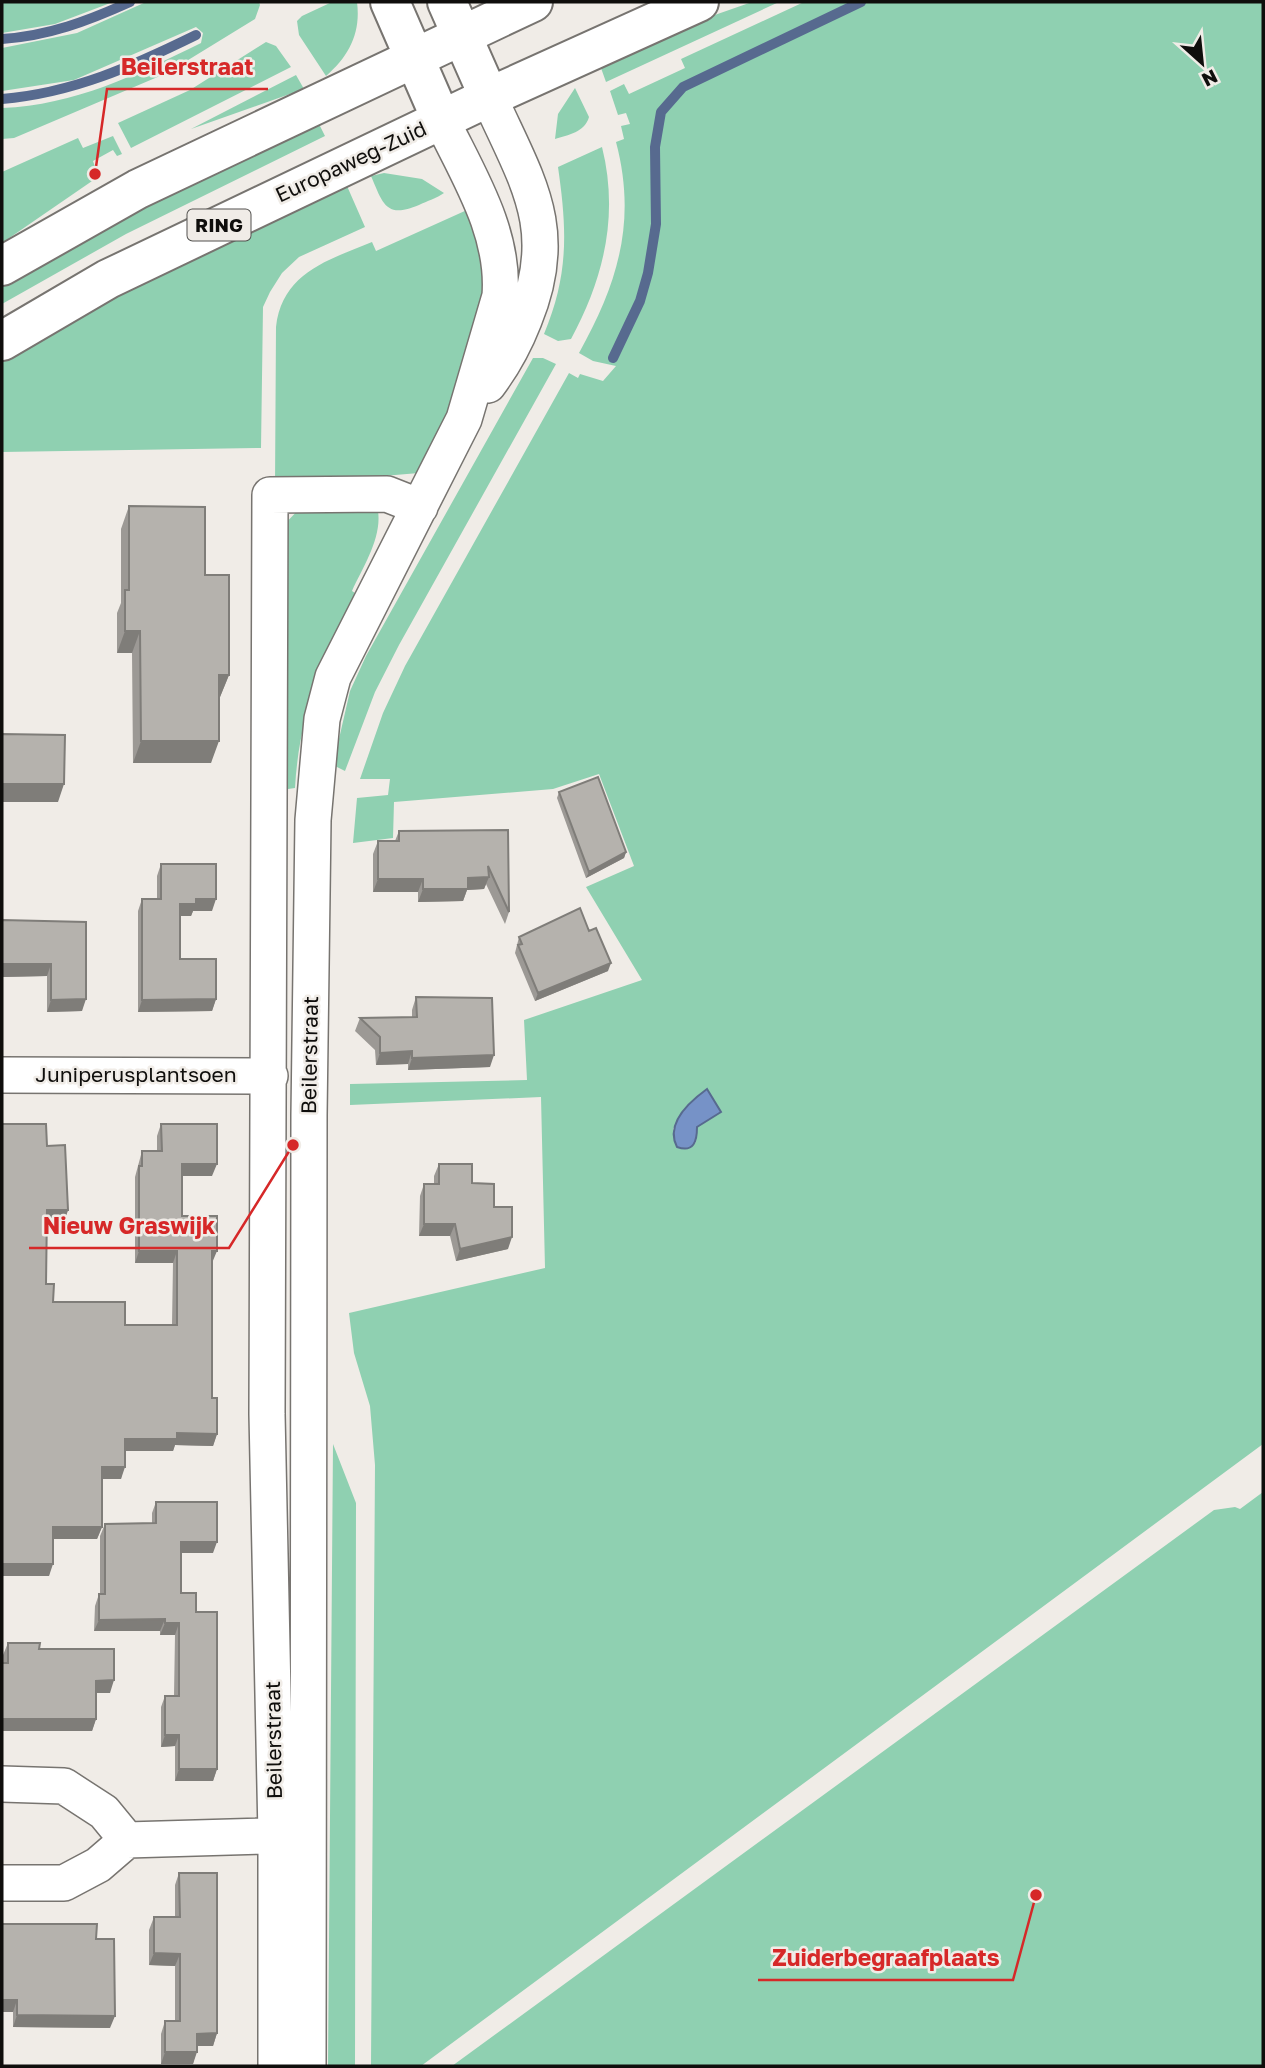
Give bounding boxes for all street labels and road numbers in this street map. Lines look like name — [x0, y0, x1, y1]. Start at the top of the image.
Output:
street label: Europaweg-Zuid — [271, 115, 430, 208]
road number: RING — [188, 210, 250, 241]
street label: Beilerstraat — [295, 996, 323, 1114]
street label: Juniperusplantsoen — [35, 1061, 237, 1087]
street label: Beilerstraat — [259, 1681, 287, 1799]

